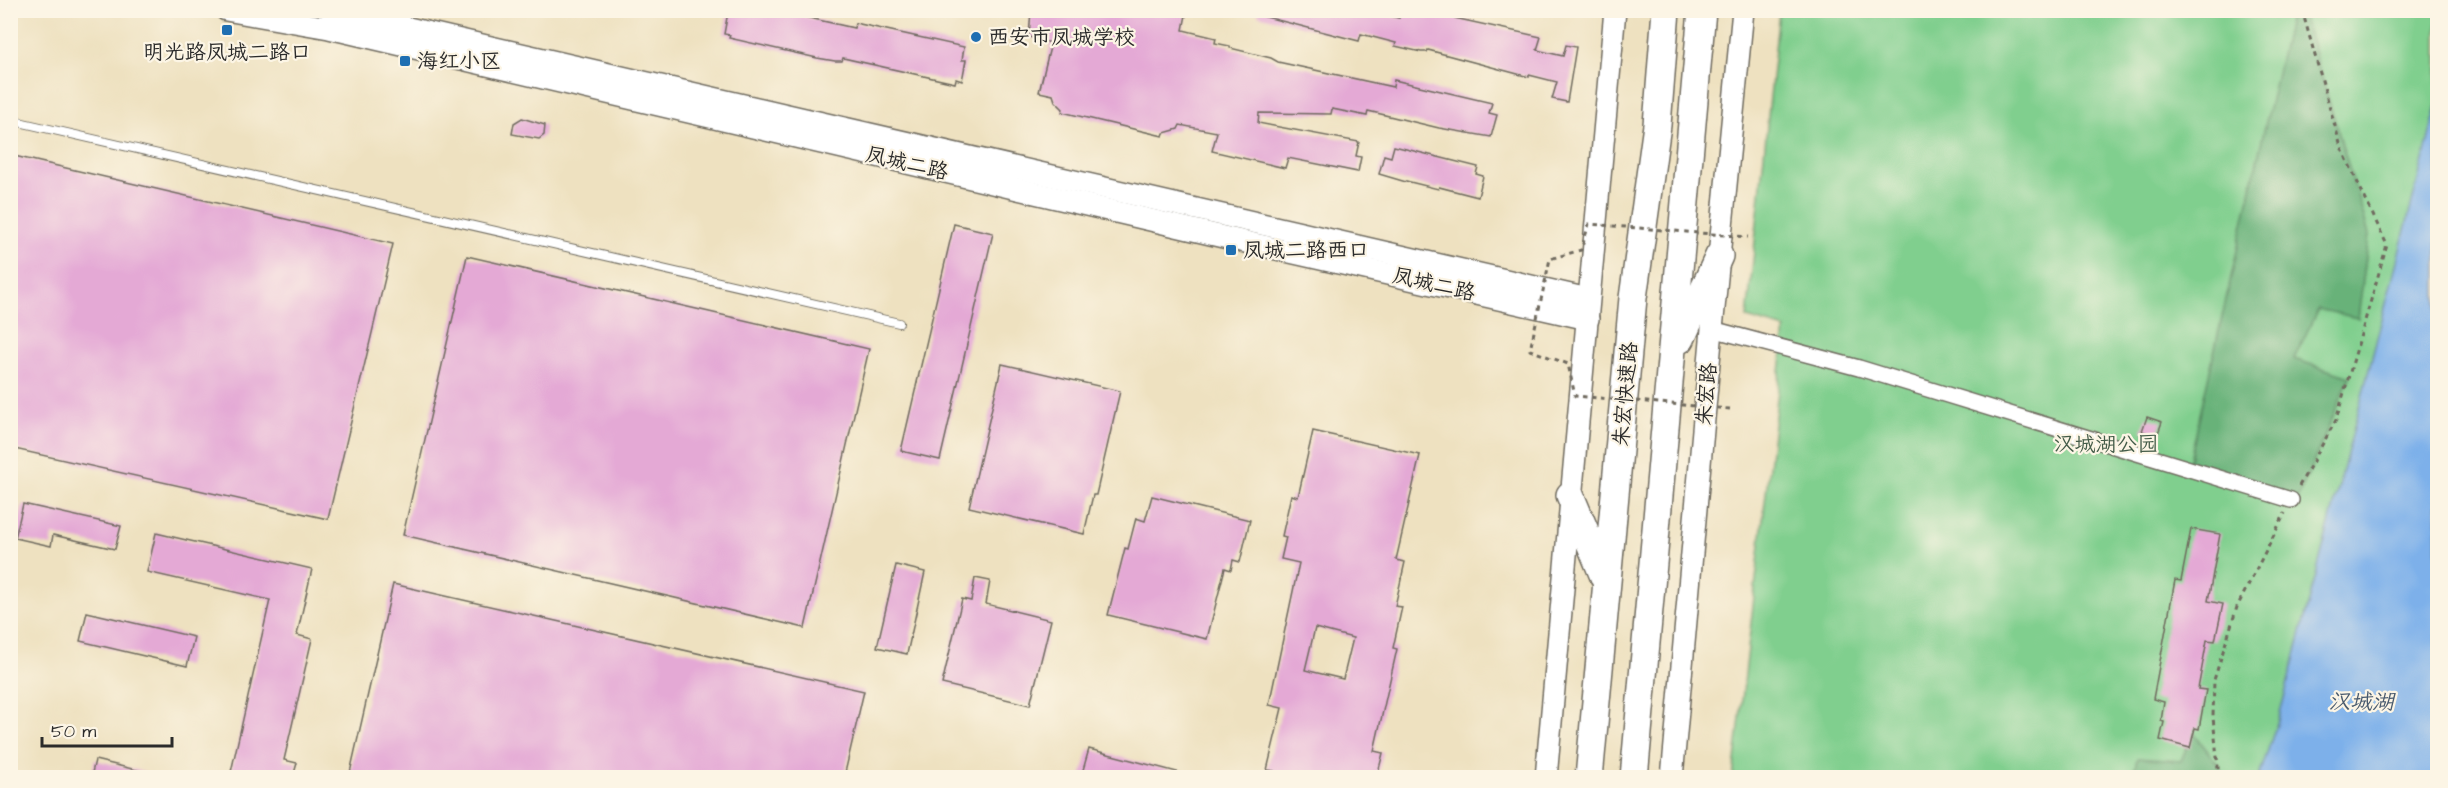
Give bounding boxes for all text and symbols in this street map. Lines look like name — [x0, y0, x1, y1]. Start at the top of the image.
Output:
marker: 明光路凤城二路口 — [220, 23, 234, 37]
place label: 西安市凤城学校 — [988, 23, 1135, 52]
marker: 西安市凤城学校 — [969, 30, 983, 44]
place label: 明光路凤城二路口 — [143, 38, 311, 67]
place label: 海红小区 — [417, 47, 501, 76]
marker: 海红小区 — [398, 54, 412, 68]
street label: 凤城二路 — [863, 140, 951, 187]
place label: 凤城二路西口 — [1243, 236, 1369, 265]
marker: 凤城二路西口 — [1224, 243, 1238, 257]
street label: 凤城二路 — [1390, 261, 1478, 308]
street label: 朱宏快速路 — [1606, 340, 1645, 448]
street label: 朱宏路 — [1689, 361, 1724, 427]
park label: 汉城湖公园 — [2054, 430, 2159, 459]
water label: 汉城湖 — [2328, 687, 2396, 718]
scale bar — [42, 710, 172, 748]
text: 50 m — [51, 719, 96, 744]

